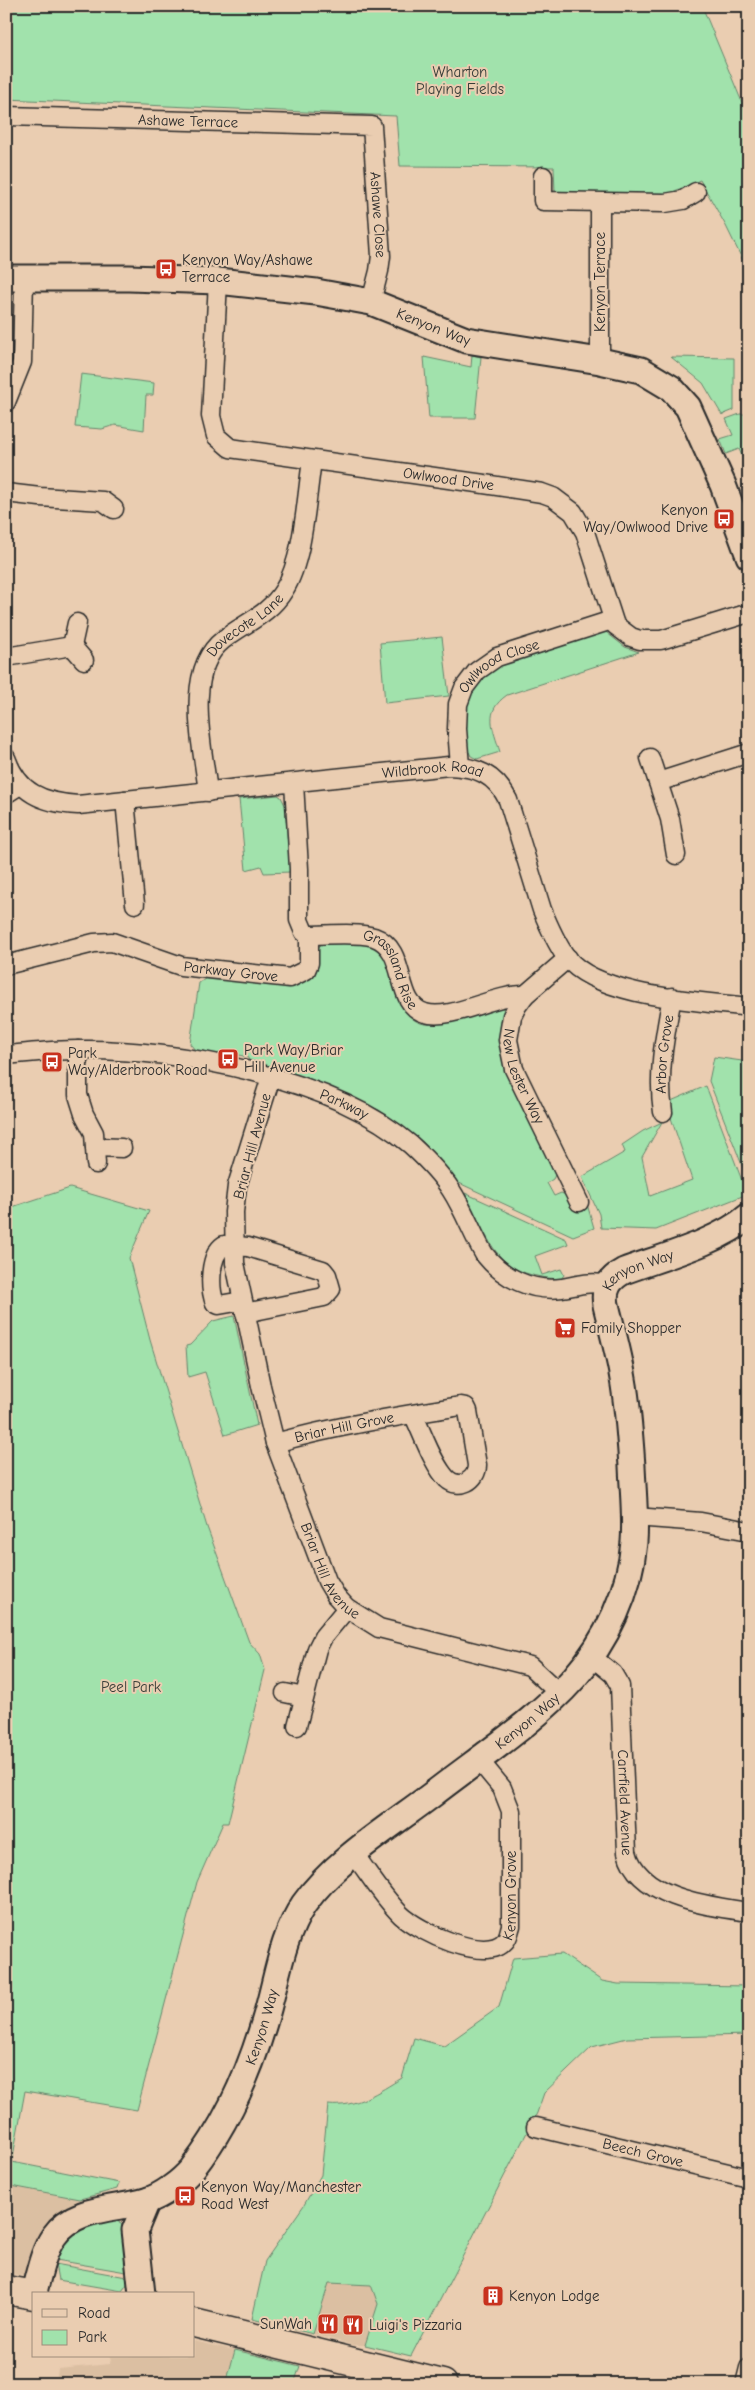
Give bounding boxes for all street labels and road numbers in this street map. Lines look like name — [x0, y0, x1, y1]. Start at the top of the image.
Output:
street label: Ashawe Terrace — [138, 111, 239, 131]
street label: Ashawe Close — [366, 171, 390, 259]
street label: Kenyon Terrace — [591, 231, 609, 332]
street label: Kenyon Way — [394, 304, 472, 350]
street label: Owlwood Drive — [402, 464, 496, 495]
street label: Dovecote Lane — [202, 589, 288, 660]
street label: Owlwood Close — [454, 635, 542, 697]
street label: Wildbrook Road — [381, 757, 486, 782]
street label: Grassland Rise — [362, 926, 422, 1014]
street label: Parkway Grove — [183, 957, 279, 986]
street label: Arbor Grove — [652, 1013, 678, 1094]
street label: New Lester Way — [499, 1027, 549, 1127]
street label: Parkway — [317, 1085, 372, 1123]
street label: Briar Hill Avenue — [229, 1091, 275, 1201]
street label: Kenyon Way — [598, 1245, 676, 1294]
street label: Briar Hill Grove — [293, 1408, 396, 1446]
street label: Briar Hill Avenue — [297, 1520, 364, 1623]
street label: Kenyon Way — [492, 1689, 564, 1753]
street label: Carrfield Avenue — [614, 1749, 636, 1856]
street label: Kenyon Grove — [498, 1850, 520, 1943]
street label: Kenyon Way — [241, 1987, 282, 2067]
street label: Beech Grove — [601, 2134, 686, 2171]

